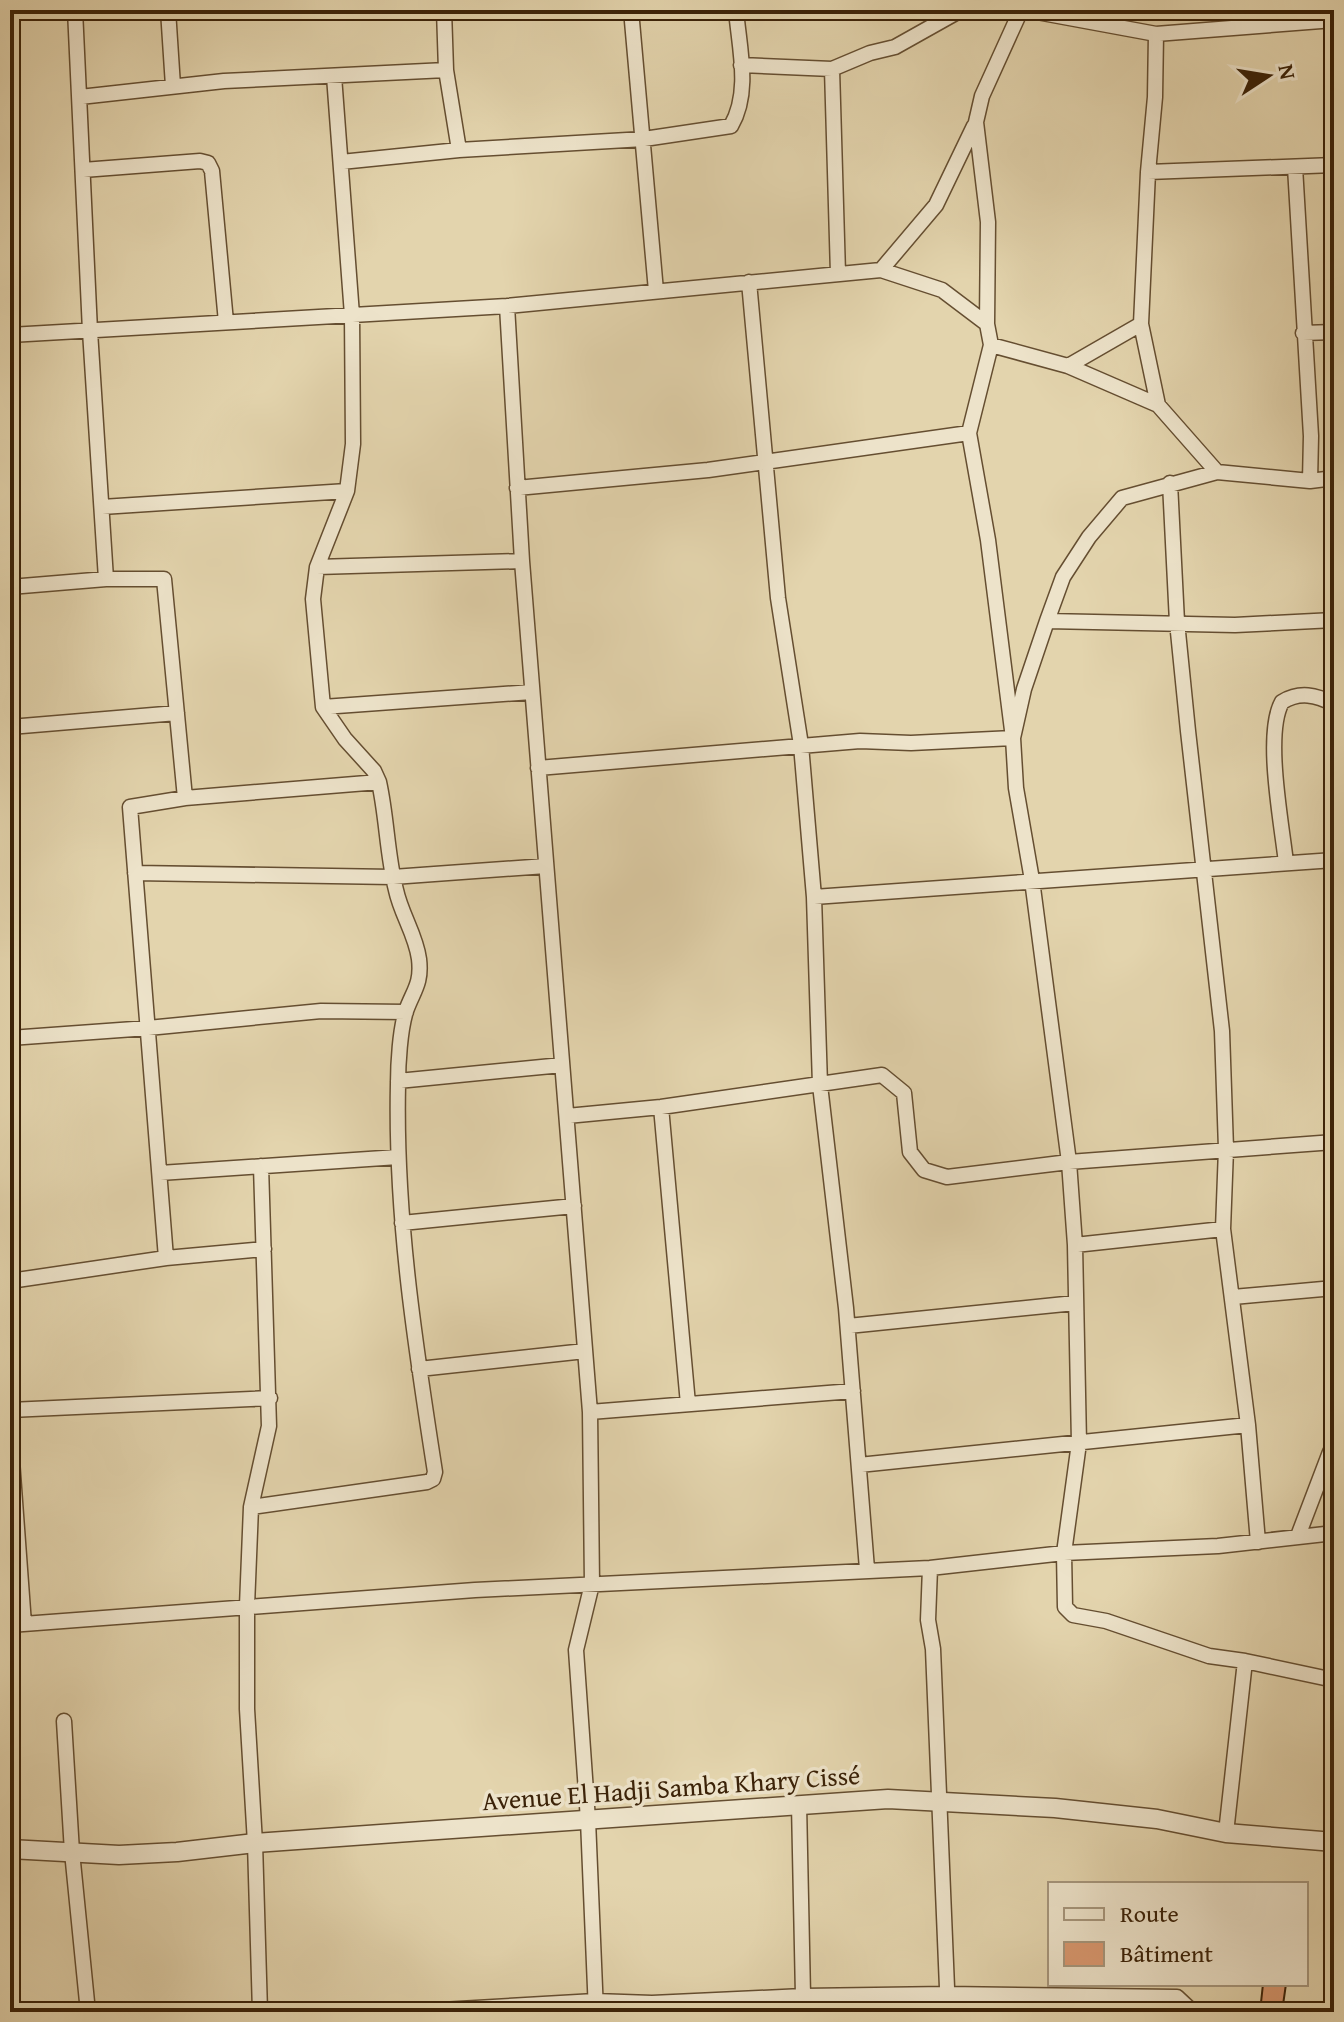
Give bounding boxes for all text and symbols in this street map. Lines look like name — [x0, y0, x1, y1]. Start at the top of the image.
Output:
north arrow — [1228, 36, 1308, 116]
text: N — [1270, 61, 1305, 83]
street label: Avenue El Hadji Samba Khary Cissé — [481, 1755, 861, 1820]
legend — [1048, 1882, 1308, 1986]
text: Route — [1120, 1896, 1179, 1931]
text: Bâtiment — [1120, 1936, 1214, 1971]

